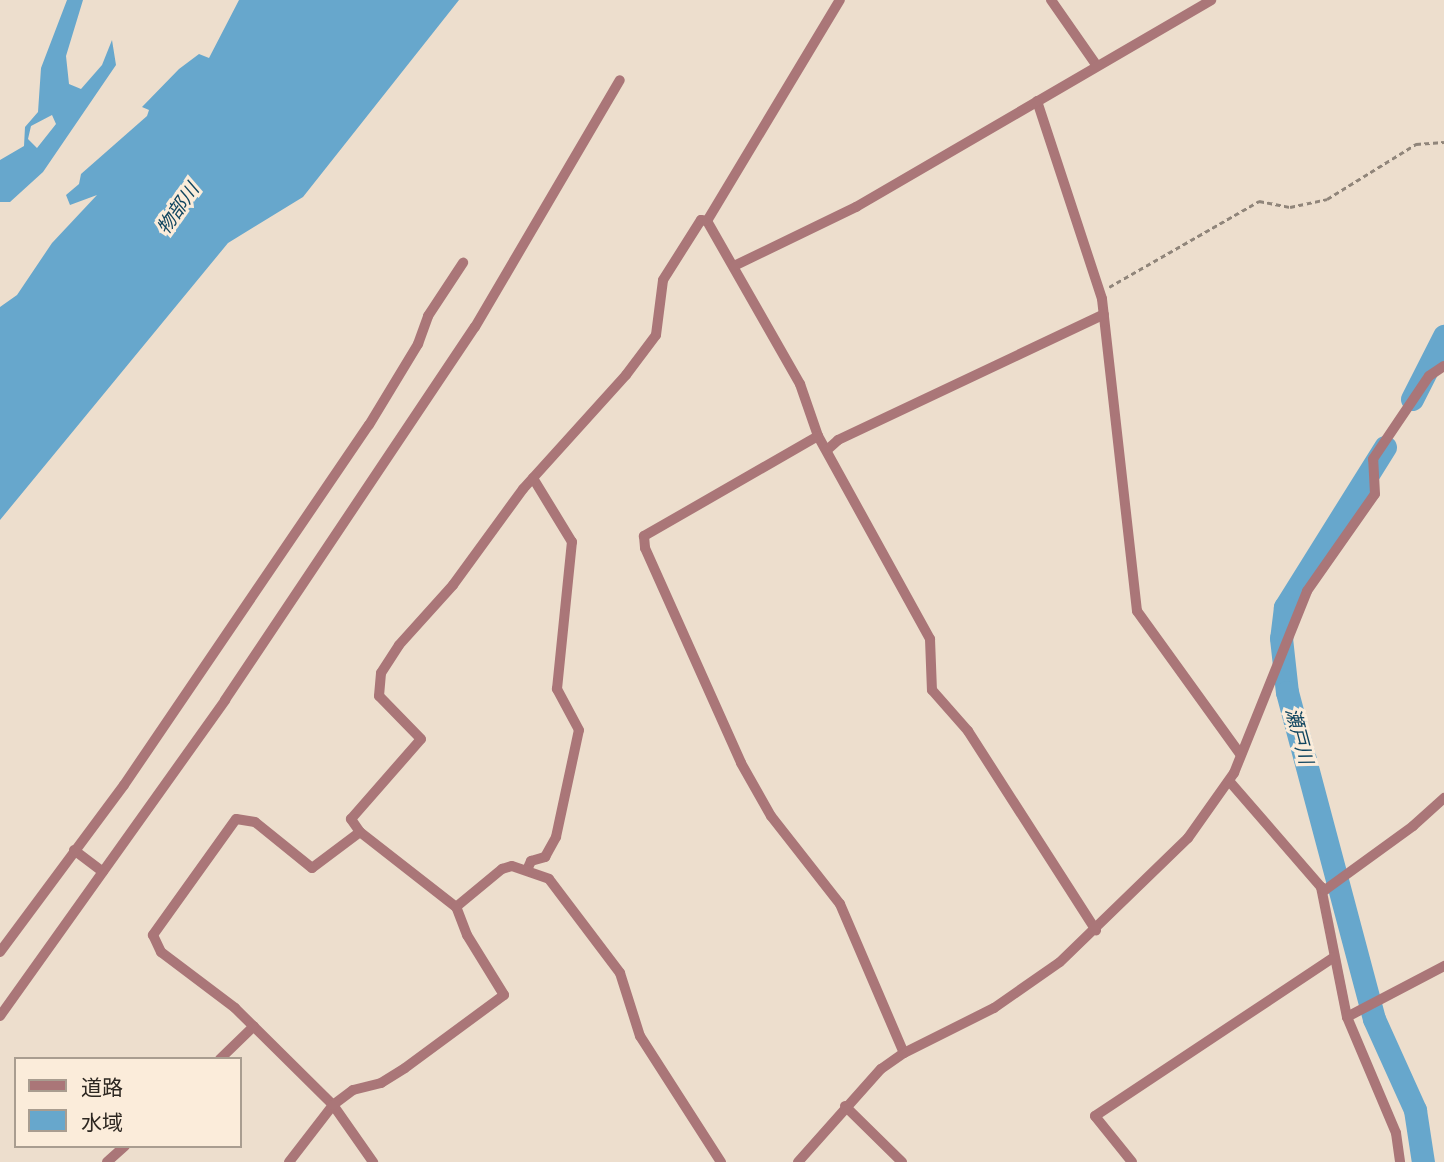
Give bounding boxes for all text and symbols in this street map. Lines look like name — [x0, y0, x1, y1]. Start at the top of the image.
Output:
water label: 物部川 — [152, 179, 204, 239]
water label: 瀬戸川 — [1281, 706, 1317, 766]
legend — [14, 1057, 242, 1148]
text: 道路 — [81, 1075, 123, 1100]
text: 水域 — [81, 1110, 123, 1135]

